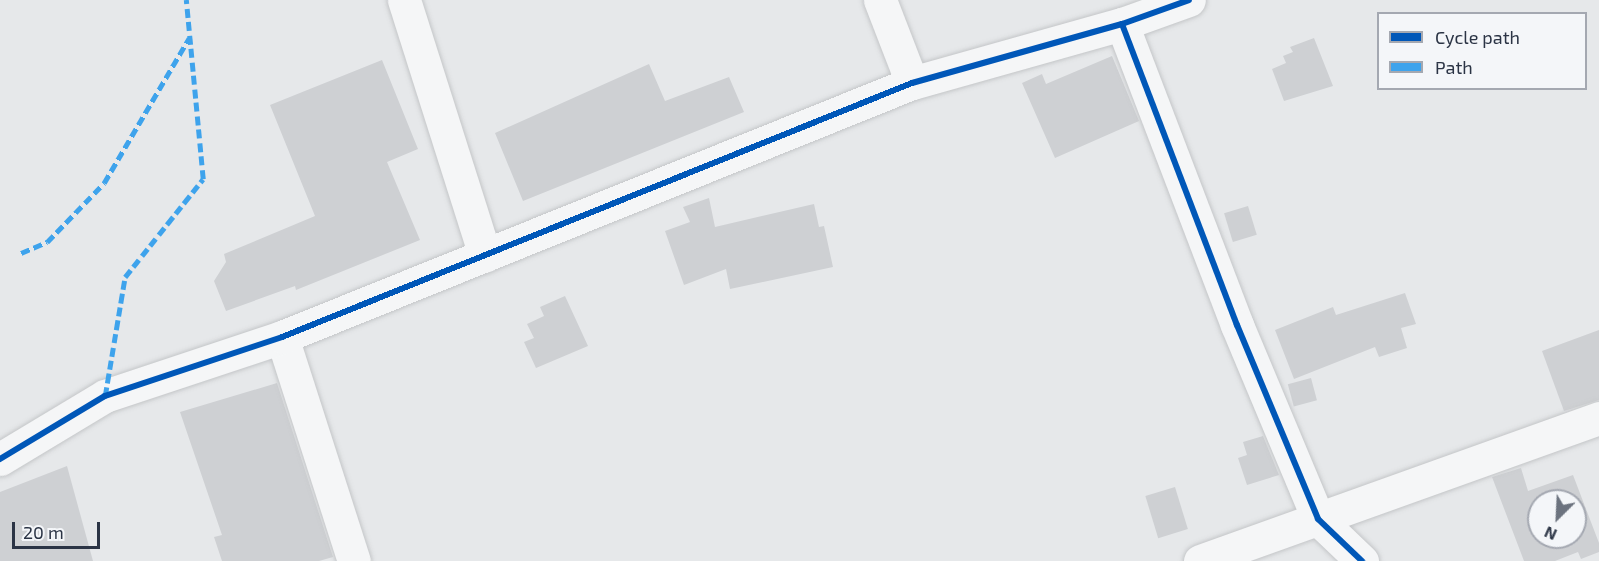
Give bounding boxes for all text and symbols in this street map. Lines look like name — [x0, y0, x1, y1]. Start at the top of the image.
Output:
legend — [1377, 12, 1587, 90]
text: Cycle path — [1435, 26, 1520, 48]
text: Path — [1435, 56, 1473, 78]
north arrow — [1527, 489, 1587, 549]
scale bar — [15, 510, 104, 548]
text: 20 m — [23, 521, 64, 543]
text: N — [1541, 523, 1559, 545]

